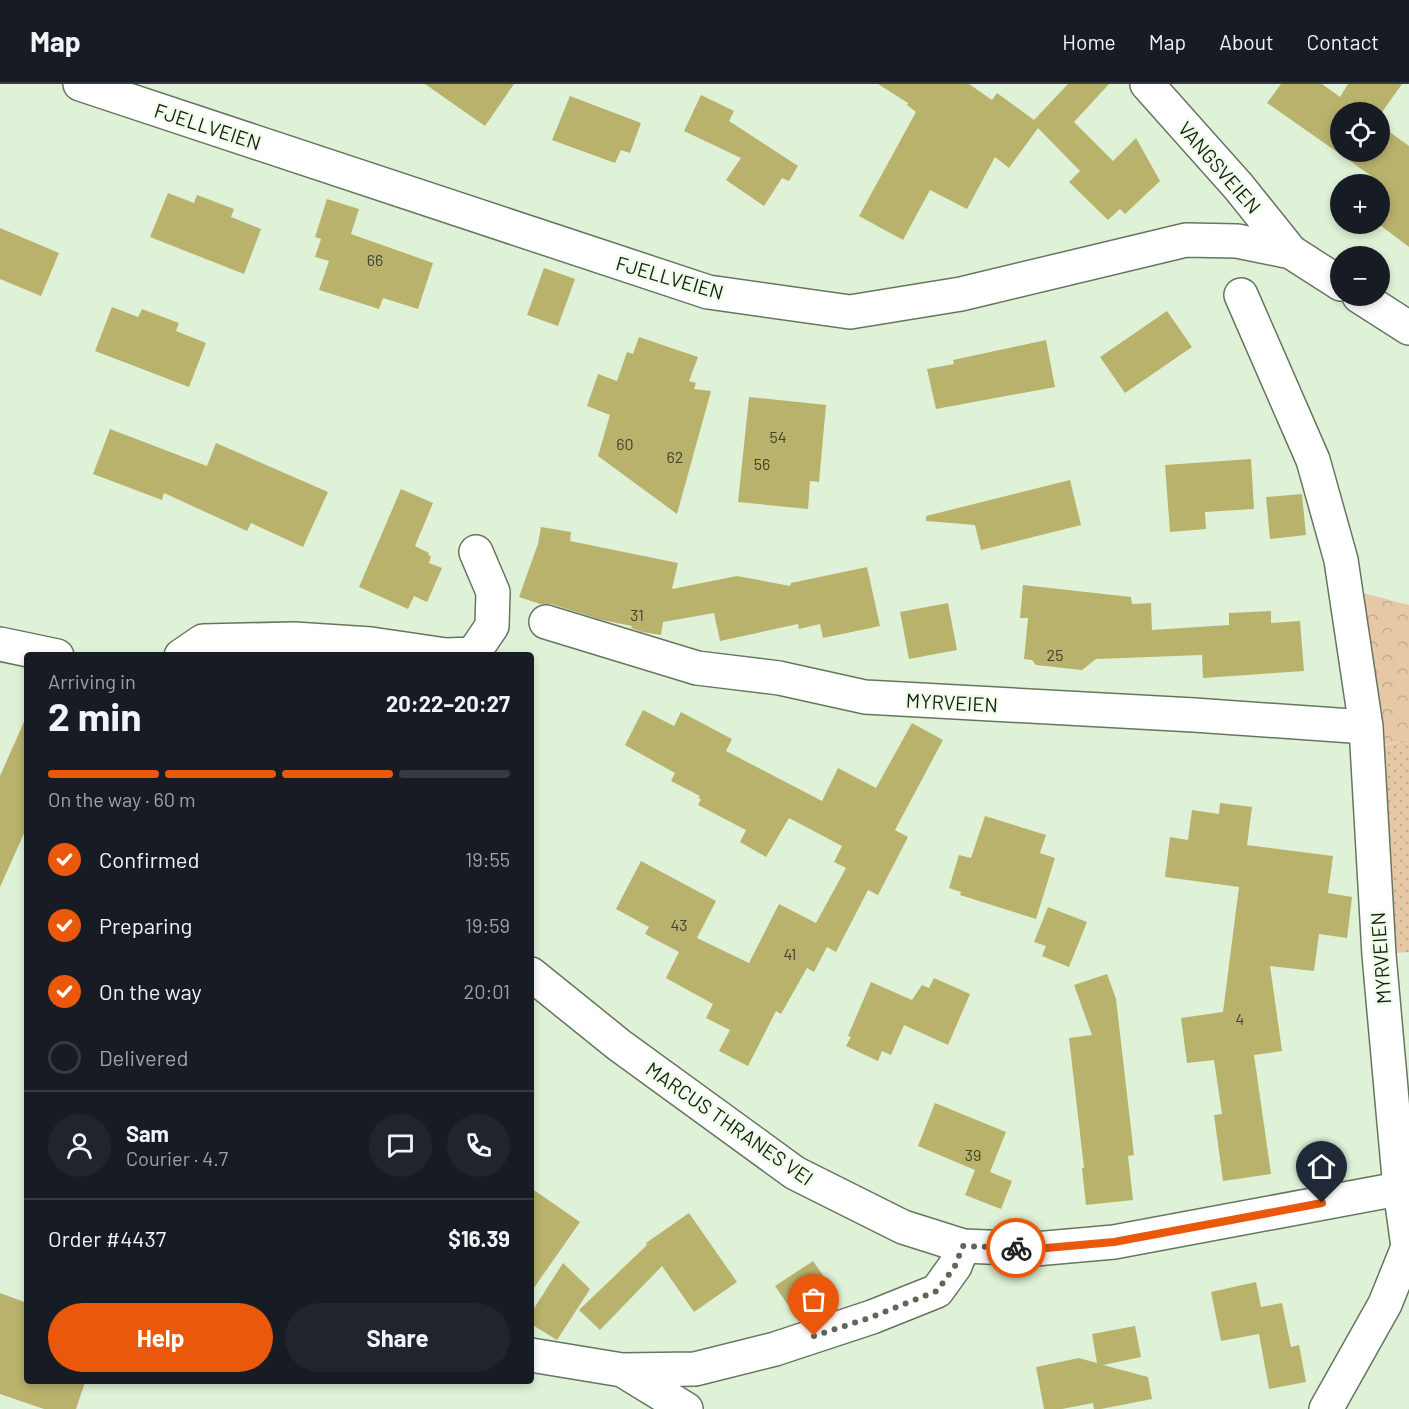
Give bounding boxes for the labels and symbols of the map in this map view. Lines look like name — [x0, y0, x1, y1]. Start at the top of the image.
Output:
street label: FJELLVEIEN — [152, 97, 264, 155]
street label: VANGSVEIEN — [1174, 116, 1266, 218]
house number: 66 — [367, 250, 383, 269]
street label: FJELLVEIEN — [613, 250, 727, 304]
house number: 54 — [769, 427, 787, 446]
house number: 60 — [616, 434, 634, 453]
house number: 62 — [667, 447, 683, 466]
house number: 56 — [754, 454, 770, 473]
house number: 31 — [630, 605, 644, 624]
house number: 25 — [1047, 645, 1063, 664]
street label: MYRVEIEN — [905, 688, 999, 716]
street label: MYRVEIEN — [1365, 911, 1395, 1005]
house number: 43 — [670, 915, 688, 934]
house number: 41 — [784, 944, 796, 963]
house number: 4 — [1236, 1009, 1244, 1028]
street label: MARCUS THRANES VEI — [642, 1056, 818, 1190]
pin — [1296, 1141, 1347, 1203]
house number: 39 — [965, 1145, 981, 1164]
courier — [986, 1218, 1046, 1278]
pin — [788, 1274, 839, 1336]

